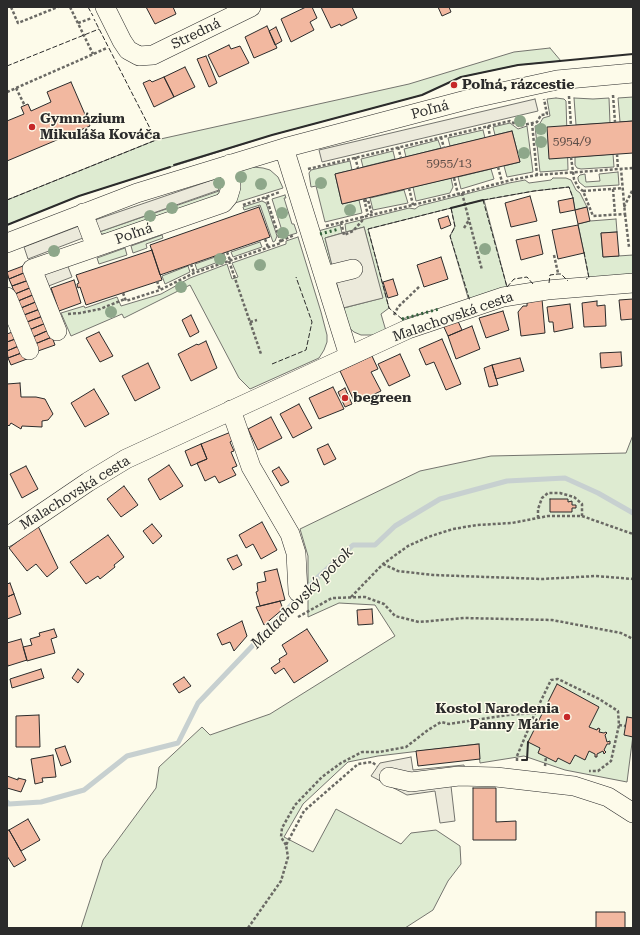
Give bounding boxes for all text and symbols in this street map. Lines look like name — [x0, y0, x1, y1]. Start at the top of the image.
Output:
street label: Stredná — [169, 15, 223, 53]
place label: Poľná, rázcestie — [462, 77, 574, 93]
marker: Poľná, rázcestie — [449, 80, 459, 90]
street label: Poľná — [409, 97, 451, 123]
place label: Gymnázium Mikuláša Kováča — [40, 111, 161, 144]
marker: Gymnázium Mikuláša Kováča — [27, 122, 37, 132]
house number: 5954/9 — [553, 134, 591, 148]
house number: 5955/13 — [426, 156, 472, 170]
street label: Poľná — [113, 220, 155, 248]
street label: Malachovská cesta — [390, 288, 516, 346]
place label: begreen — [353, 390, 411, 406]
marker: begreen — [340, 393, 350, 403]
street label: Malachovská cesta — [17, 452, 133, 534]
water label: Malachovský potok — [247, 543, 357, 653]
place label: Kostol Narodenia Panny Márie — [436, 701, 559, 734]
marker: Kostol Narodenia Panny Márie — [562, 712, 572, 722]

